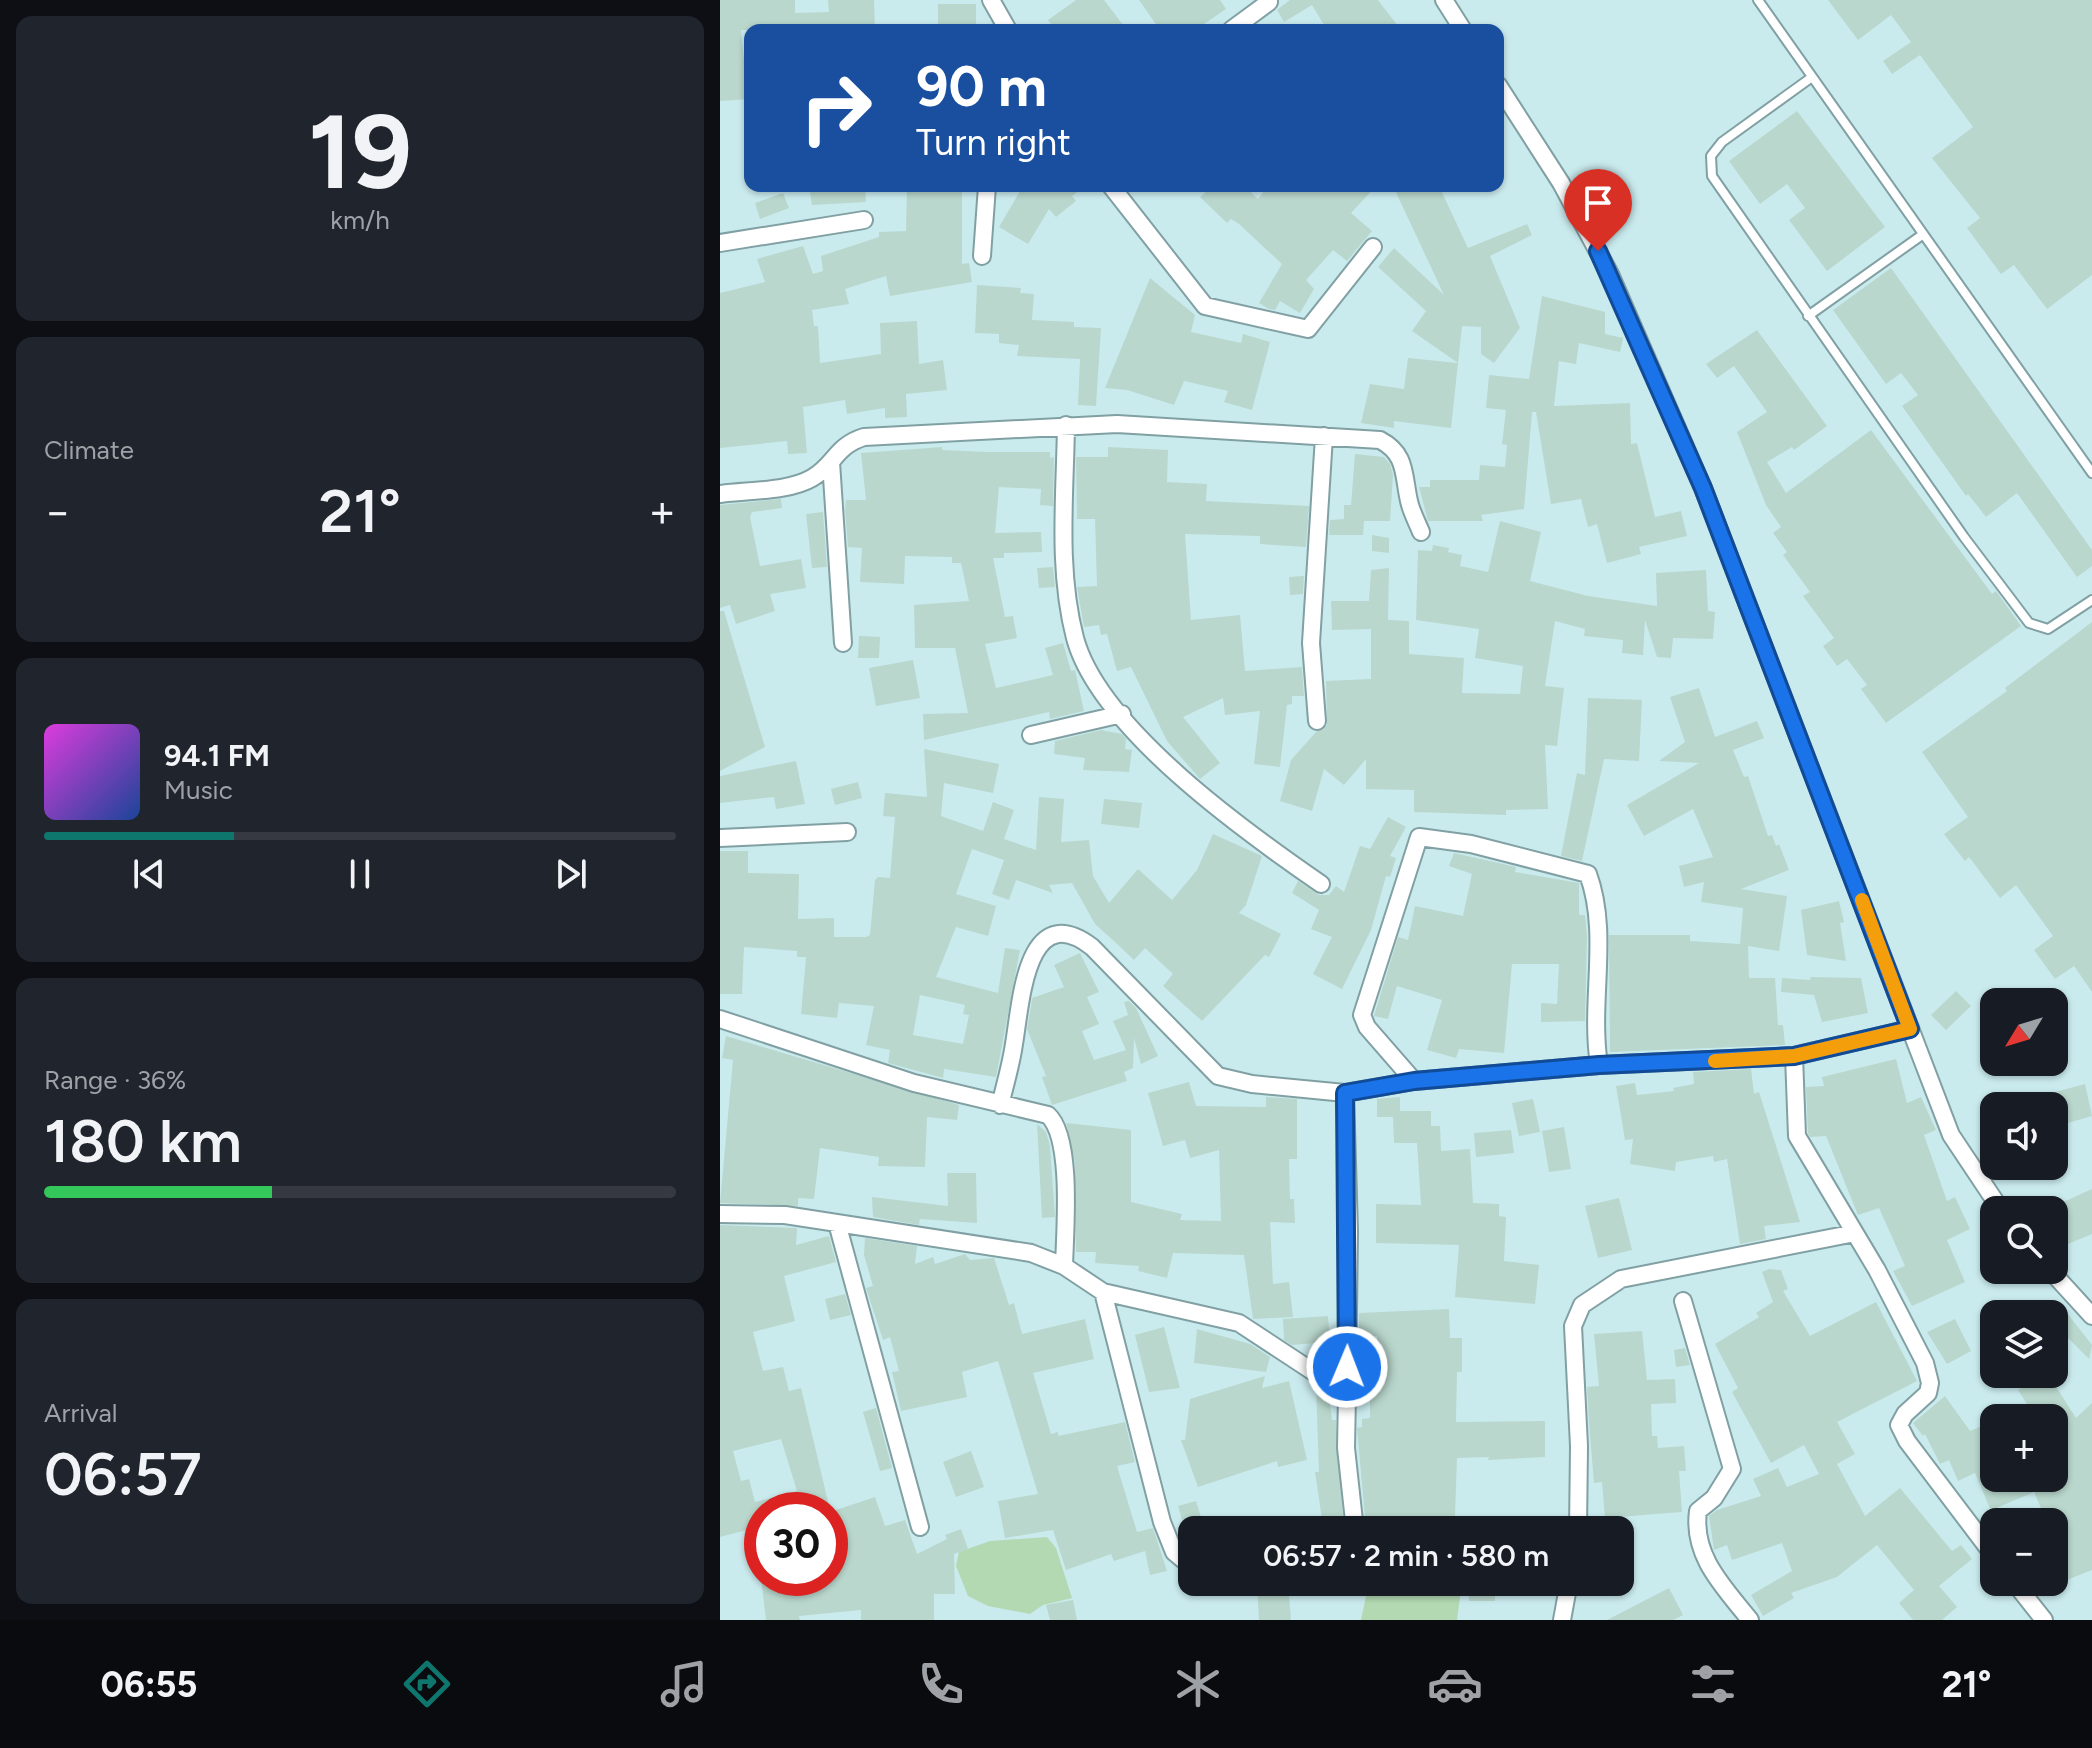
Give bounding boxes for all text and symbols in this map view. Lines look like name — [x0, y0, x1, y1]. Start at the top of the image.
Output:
text: 90 m — [916, 53, 1047, 120]
icon: right — [784, 56, 888, 160]
text: 19 — [308, 89, 412, 214]
text: Turn right — [916, 121, 1071, 164]
pin — [1564, 169, 1632, 251]
icon: arrive — [1576, 181, 1620, 225]
text: km/h — [330, 204, 390, 236]
text: Climate — [44, 434, 134, 466]
text: 21° — [319, 475, 401, 547]
text: − — [44, 485, 71, 538]
text: + — [649, 485, 676, 538]
text: 94.1 FM — [164, 737, 270, 774]
text: Music — [164, 774, 233, 806]
icon: previous — [127, 852, 171, 896]
icon: pause — [338, 852, 382, 896]
icon: next — [549, 852, 593, 896]
north arrow — [1980, 988, 2068, 1076]
map controls — [1980, 988, 2068, 1596]
text: Range · 36% — [44, 1064, 186, 1096]
button: sound — [1980, 1092, 2068, 1180]
text: 180 km — [44, 1105, 242, 1177]
button: search — [1980, 1196, 2068, 1284]
button: layers — [1980, 1300, 2068, 1388]
position arrow — [1305, 1325, 1389, 1409]
text: Arrival — [44, 1397, 117, 1429]
button: + — [1980, 1404, 2068, 1492]
text: 06:57 — [44, 1438, 202, 1510]
speed limit sign: 30 — [744, 1492, 848, 1596]
button: − — [1980, 1508, 2068, 1596]
text: 06:57 · 2 min · 580 m — [1263, 1537, 1549, 1574]
icon: directions — [399, 1656, 455, 1712]
icon: music — [656, 1656, 712, 1712]
icon: phone — [913, 1656, 969, 1712]
icon: climate — [1170, 1656, 1226, 1712]
icon: car — [1427, 1656, 1483, 1712]
icon: filters — [1685, 1656, 1741, 1712]
text: 06:55 — [101, 1663, 197, 1706]
text: 21° — [1942, 1663, 1991, 1706]

